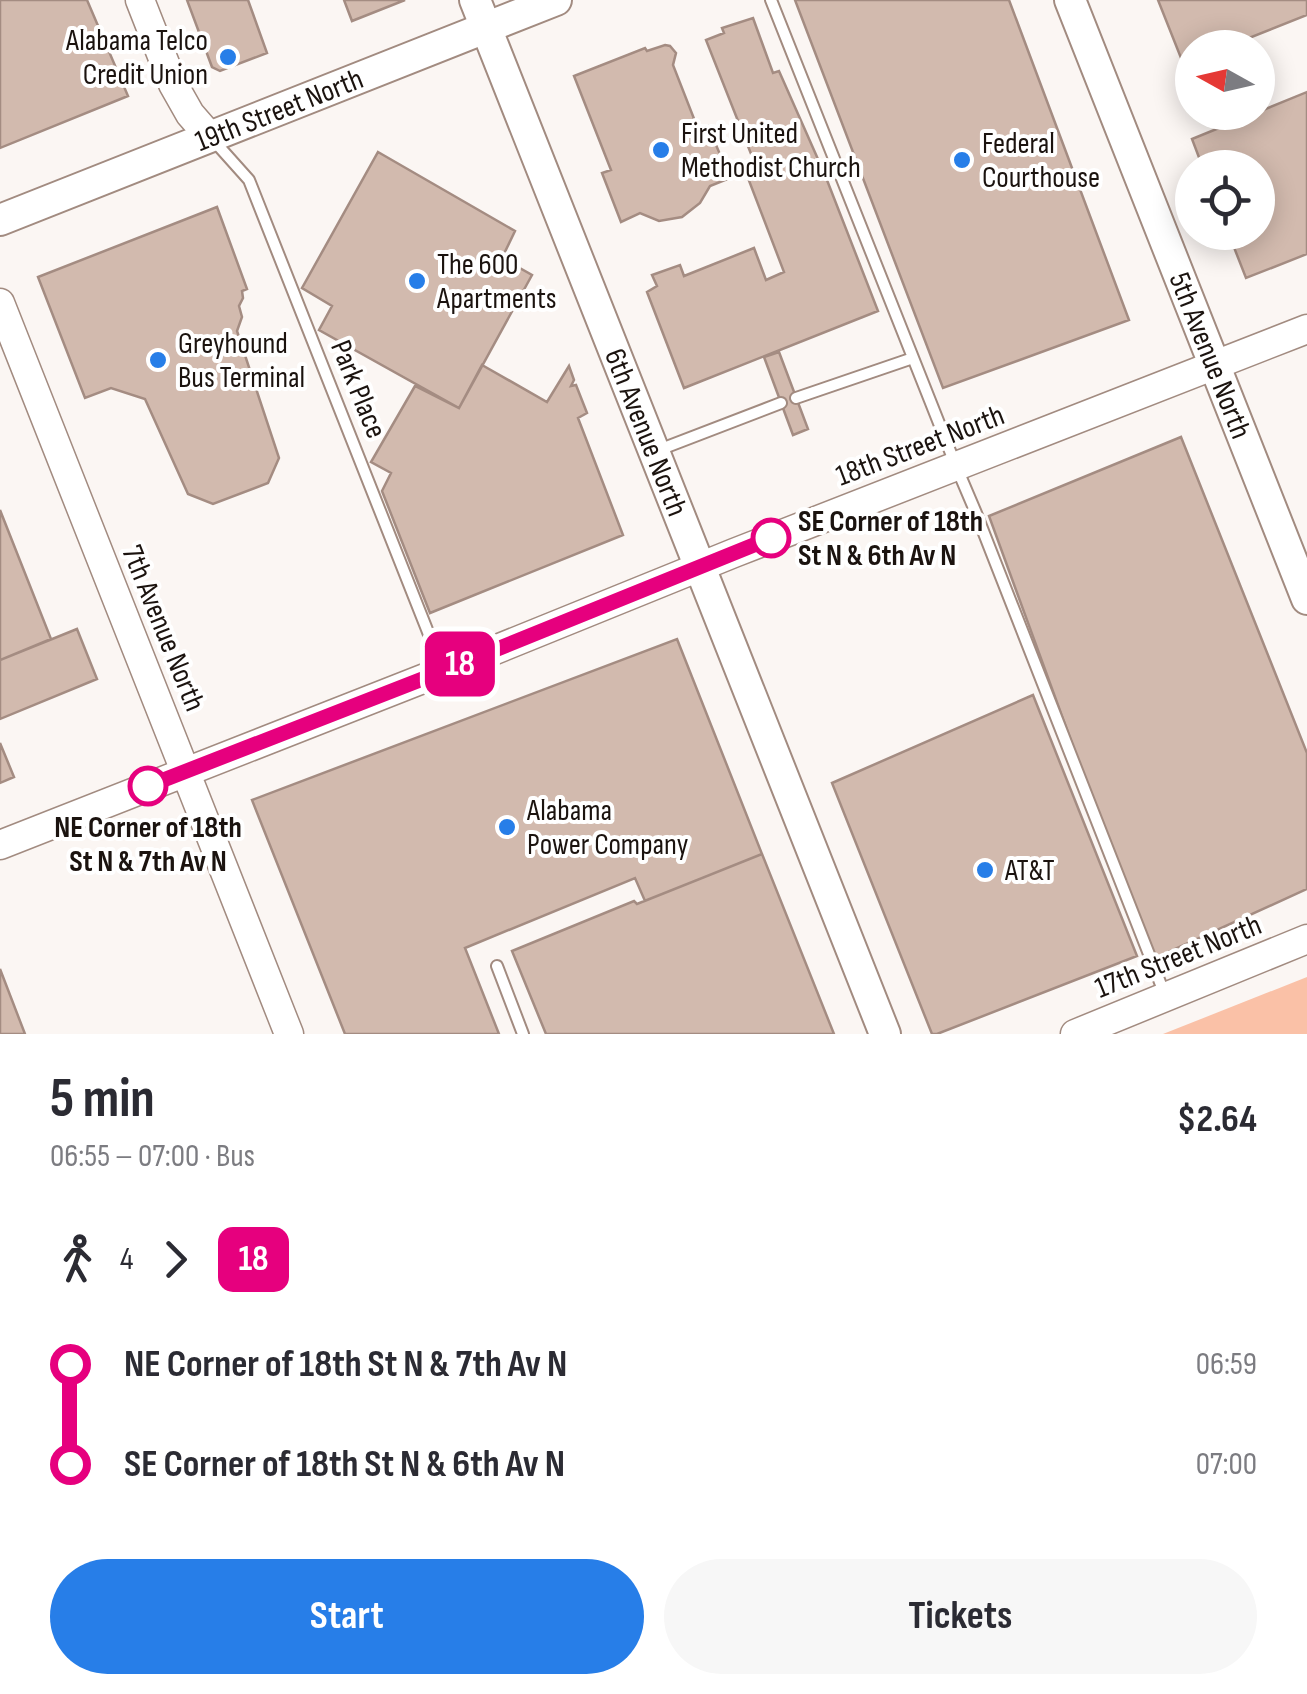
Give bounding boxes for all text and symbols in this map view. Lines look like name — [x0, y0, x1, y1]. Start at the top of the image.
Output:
place label: Alabama Telco Credit Union — [65, 23, 208, 93]
north arrow — [1175, 30, 1275, 130]
map controls — [1175, 30, 1275, 250]
marker: Alabama Telco Credit Union — [217, 46, 239, 68]
street label: 19th Street North — [190, 61, 369, 160]
place label: First United Methodist Church — [681, 116, 861, 186]
place label: Federal Courthouse — [982, 126, 1100, 196]
marker: First United Methodist Church — [650, 139, 672, 161]
marker: Federal Courthouse — [951, 149, 973, 171]
button: locate — [1175, 150, 1275, 250]
place label: The 600 Apartments — [436, 247, 557, 317]
street label: 5th Avenue North — [1161, 267, 1259, 444]
marker: The 600 Apartments — [406, 270, 428, 292]
place label: Greyhound Bus Terminal — [178, 326, 305, 396]
street label: Park Place — [322, 335, 394, 444]
street label: 6th Avenue North — [596, 344, 695, 521]
marker: Greyhound Bus Terminal — [147, 349, 169, 371]
street label: 18th Street North — [831, 397, 1010, 494]
place label: SE Corner of 18th St N & 6th Av N — [798, 504, 983, 574]
marker: SE Corner of 18th St N & 6th Av N — [752, 519, 790, 557]
street label: 7th Avenue North — [113, 540, 213, 717]
line badge: 18 — [415, 632, 505, 696]
text: 18 — [445, 643, 475, 686]
marker: NE Corner of 18th St N & 7th Av N — [129, 767, 167, 805]
place label: Alabama Power Company — [526, 793, 689, 863]
place label: NE Corner of 18th St N & 7th Av N — [54, 810, 242, 880]
marker: Alabama Power Company — [496, 816, 518, 838]
place label: AT&T — [1004, 853, 1055, 889]
marker: AT&T — [974, 859, 996, 881]
street label: 17th Street North — [1090, 907, 1267, 1007]
text: 5 min — [50, 1066, 155, 1133]
text: $2.64 — [1177, 1097, 1257, 1142]
text: 06:55 – 07:00 · Bus — [50, 1137, 255, 1176]
icon: walk — [50, 1232, 105, 1287]
icon: forward — [148, 1232, 203, 1287]
text: 18 — [238, 1238, 269, 1281]
text: 4 — [120, 1240, 133, 1279]
text: NE Corner of 18th St N & 7th Av N — [124, 1342, 567, 1387]
text: 06:59 — [1196, 1345, 1257, 1384]
text: SE Corner of 18th St N & 6th Av N — [124, 1442, 565, 1487]
text: 07:00 — [1196, 1445, 1257, 1484]
button: Start — [50, 1559, 644, 1674]
button: Tickets — [664, 1559, 1257, 1674]

